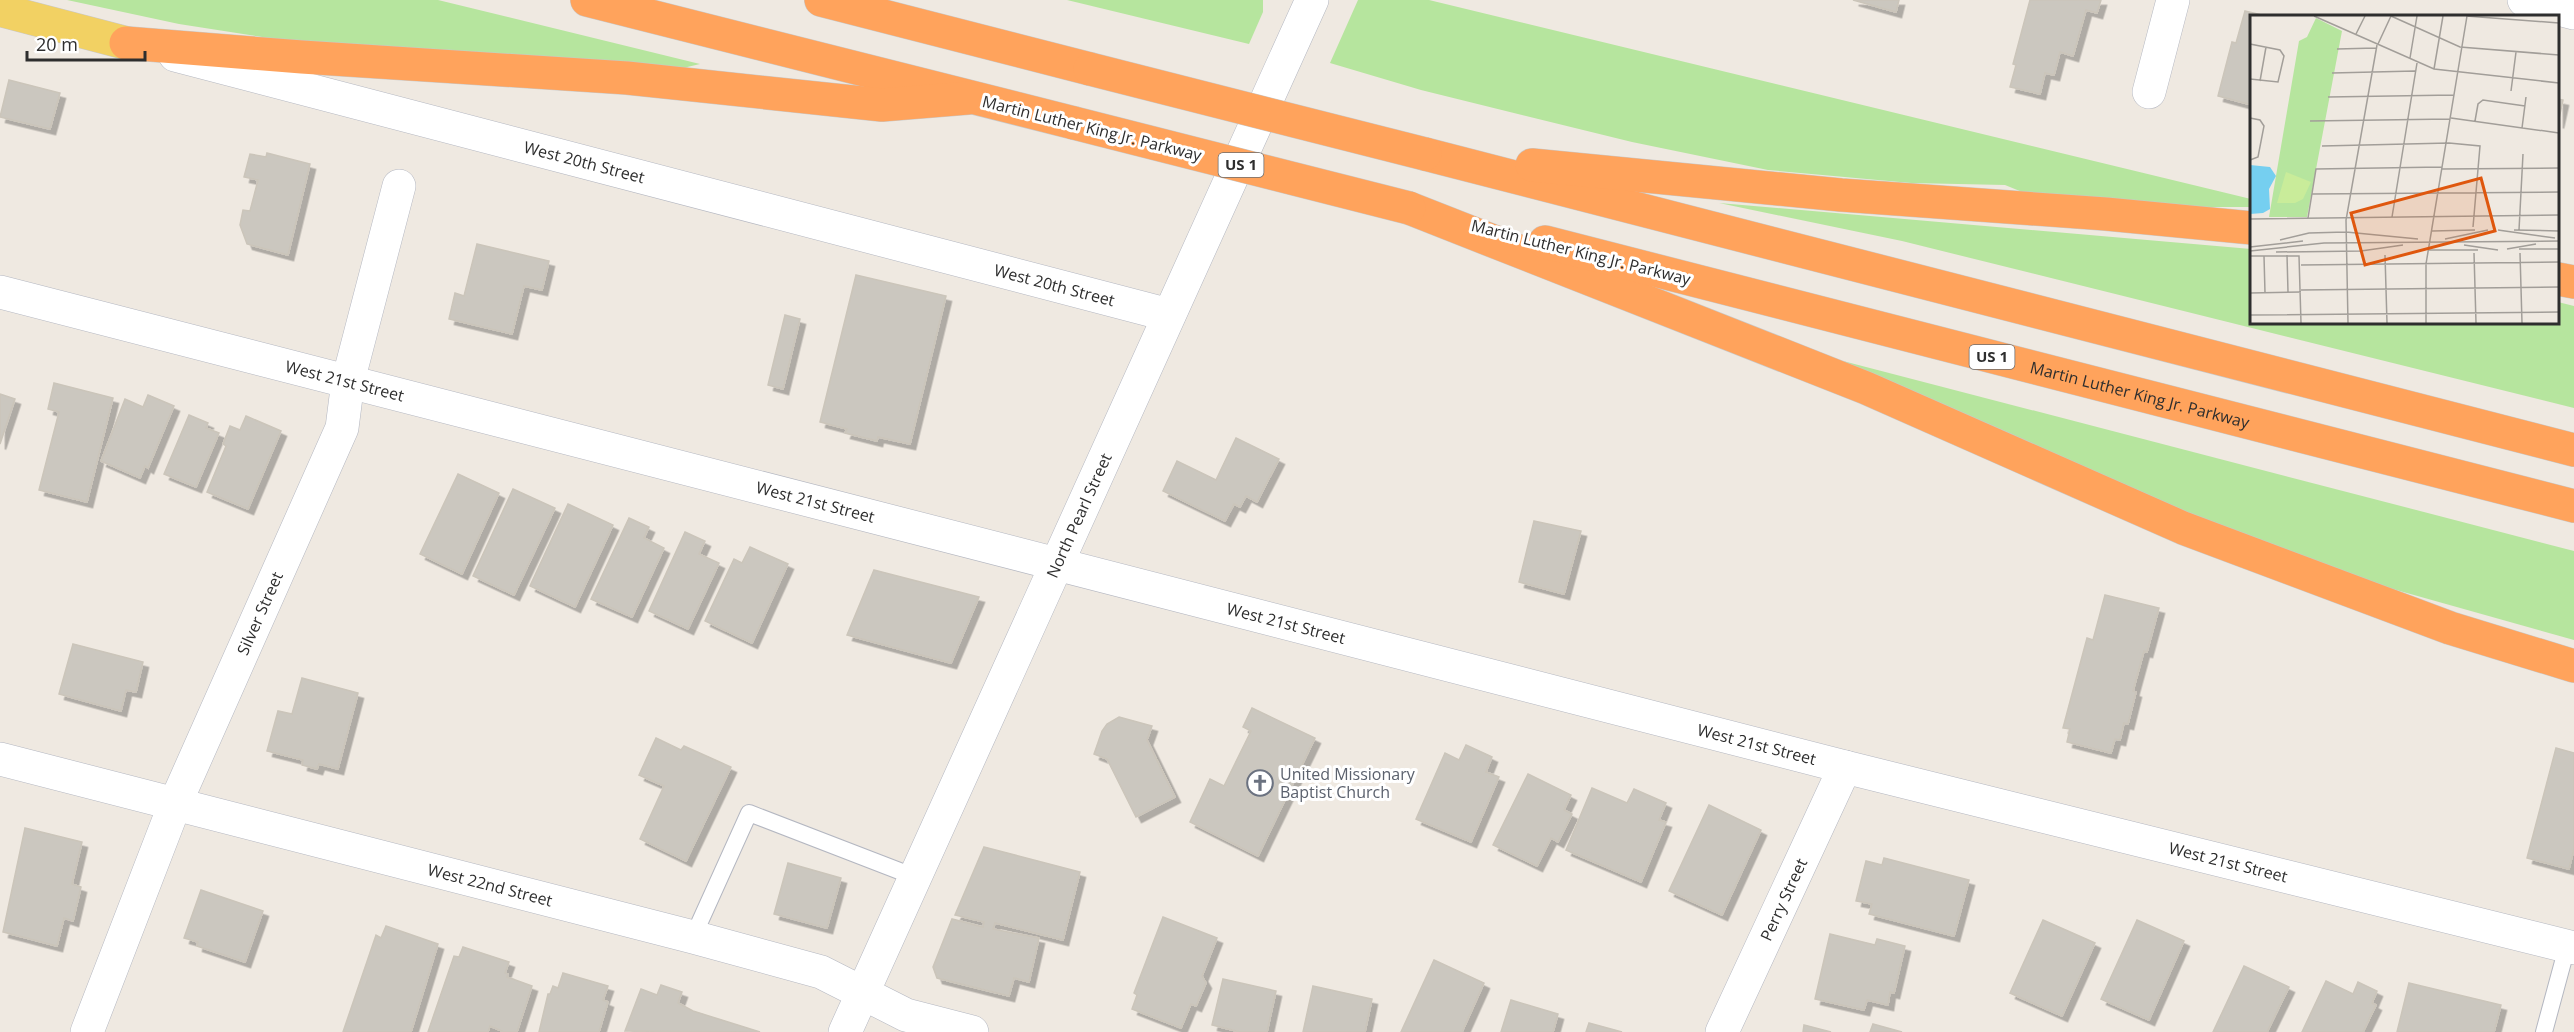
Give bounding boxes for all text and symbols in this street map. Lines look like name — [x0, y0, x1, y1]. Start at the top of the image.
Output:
inset map — [2250, 15, 2559, 324]
scale bar — [27, 24, 146, 62]
text: 20 m — [36, 32, 78, 56]
street label: Martin Luther King Jr. Parkway — [980, 90, 1205, 166]
street label: West 20th Street — [521, 136, 647, 188]
road number: US 1 — [1218, 153, 1264, 177]
street label: Martin Luther King Jr. Parkway — [1469, 214, 1694, 290]
street label: West 20th Street — [992, 259, 1117, 311]
road number: US 1 — [1970, 345, 2014, 369]
street label: West 21st Street — [283, 355, 407, 407]
street label: Martin Luther King Jr. Parkway — [2028, 356, 2253, 433]
street label: North Pearl Street — [1041, 449, 1117, 581]
street label: West 21st Street — [754, 476, 877, 528]
street label: Silver Street — [232, 568, 288, 659]
street label: West 21st Street — [1224, 597, 1348, 649]
street label: West 21st Street — [1695, 718, 1819, 770]
place label: United Missionary Baptist Church — [1280, 763, 1416, 803]
church icon: United Missionary Baptist Church — [1245, 768, 1275, 798]
street label: West 21st Street — [2166, 837, 2290, 888]
street label: Perry Street — [1755, 854, 1812, 944]
street label: West 22nd Street — [425, 858, 555, 912]

